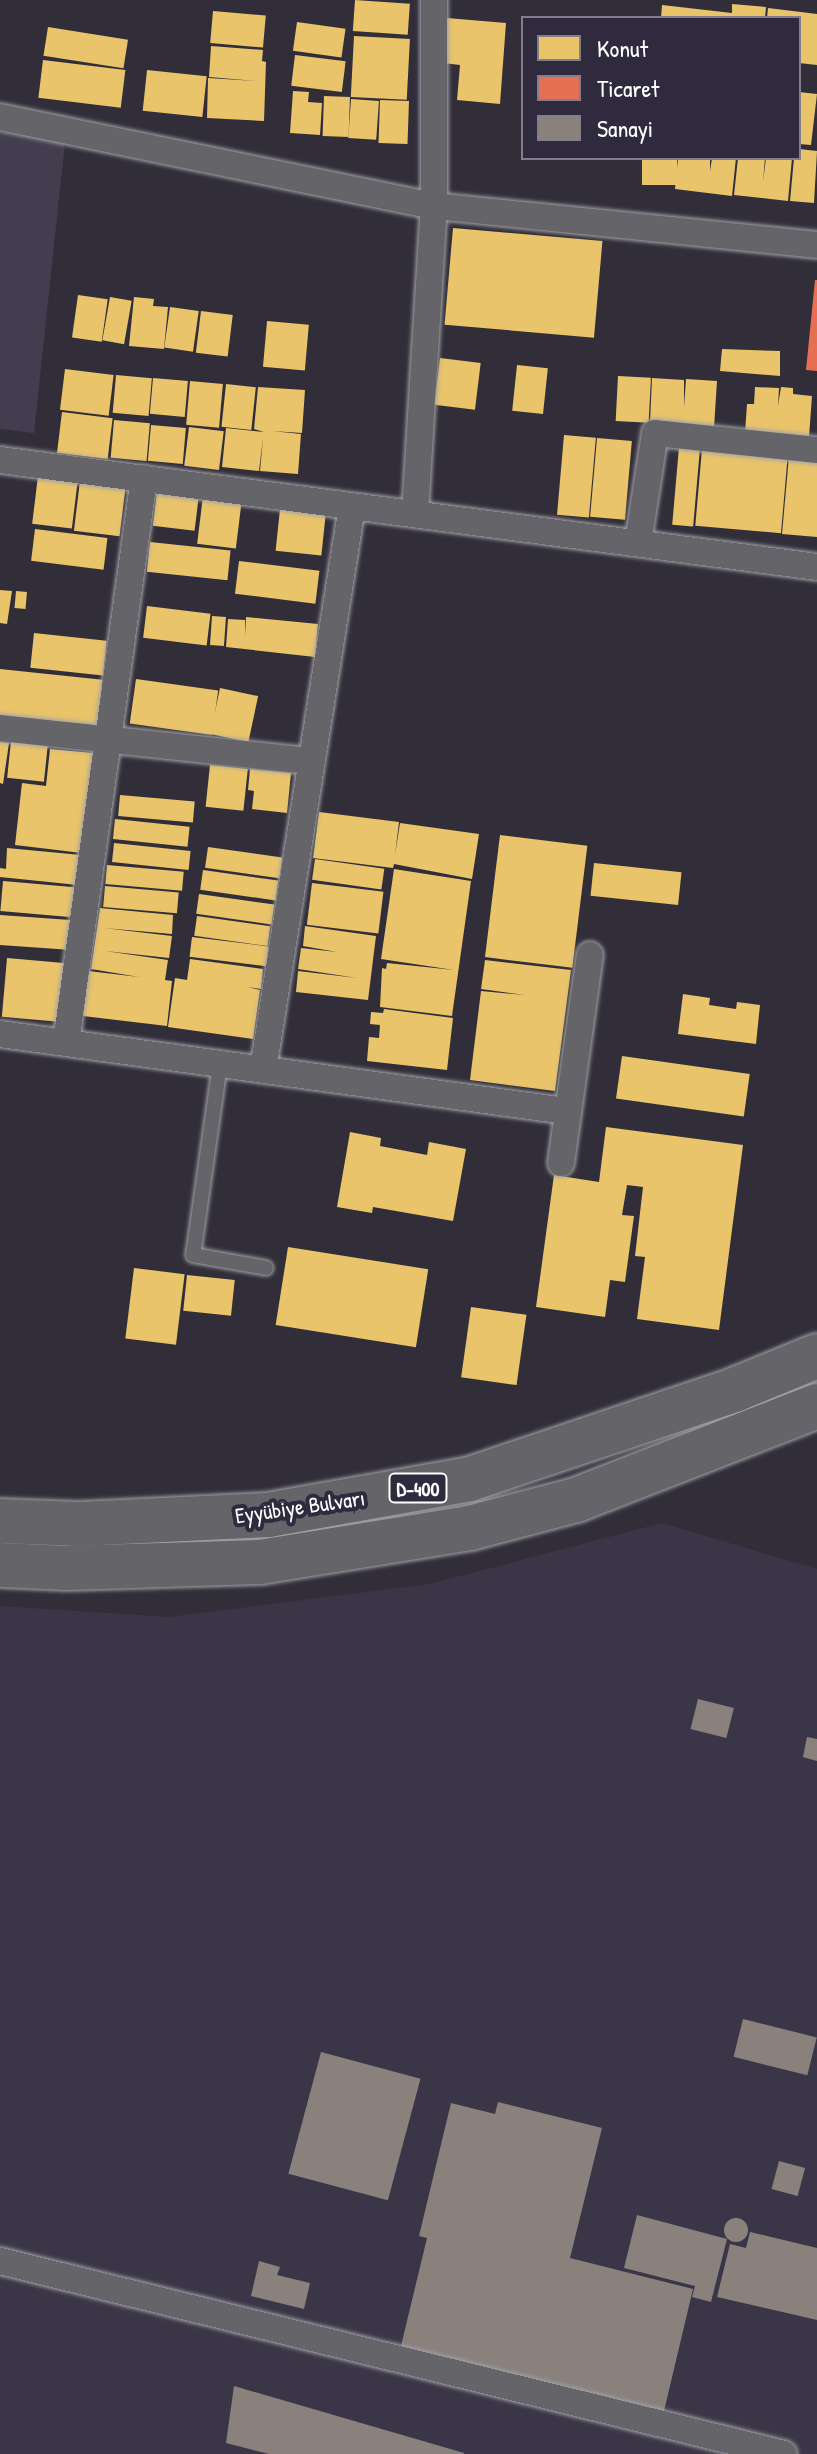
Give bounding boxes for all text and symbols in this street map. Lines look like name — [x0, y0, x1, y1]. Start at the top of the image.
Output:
legend — [521, 16, 801, 160]
text: Konut — [597, 32, 648, 64]
text: Ticaret — [597, 72, 659, 104]
text: Sanayi — [597, 112, 653, 144]
road number: D-400 — [388, 1472, 448, 1504]
street label: Eyyübiye Bulvarı — [233, 1485, 367, 1529]

